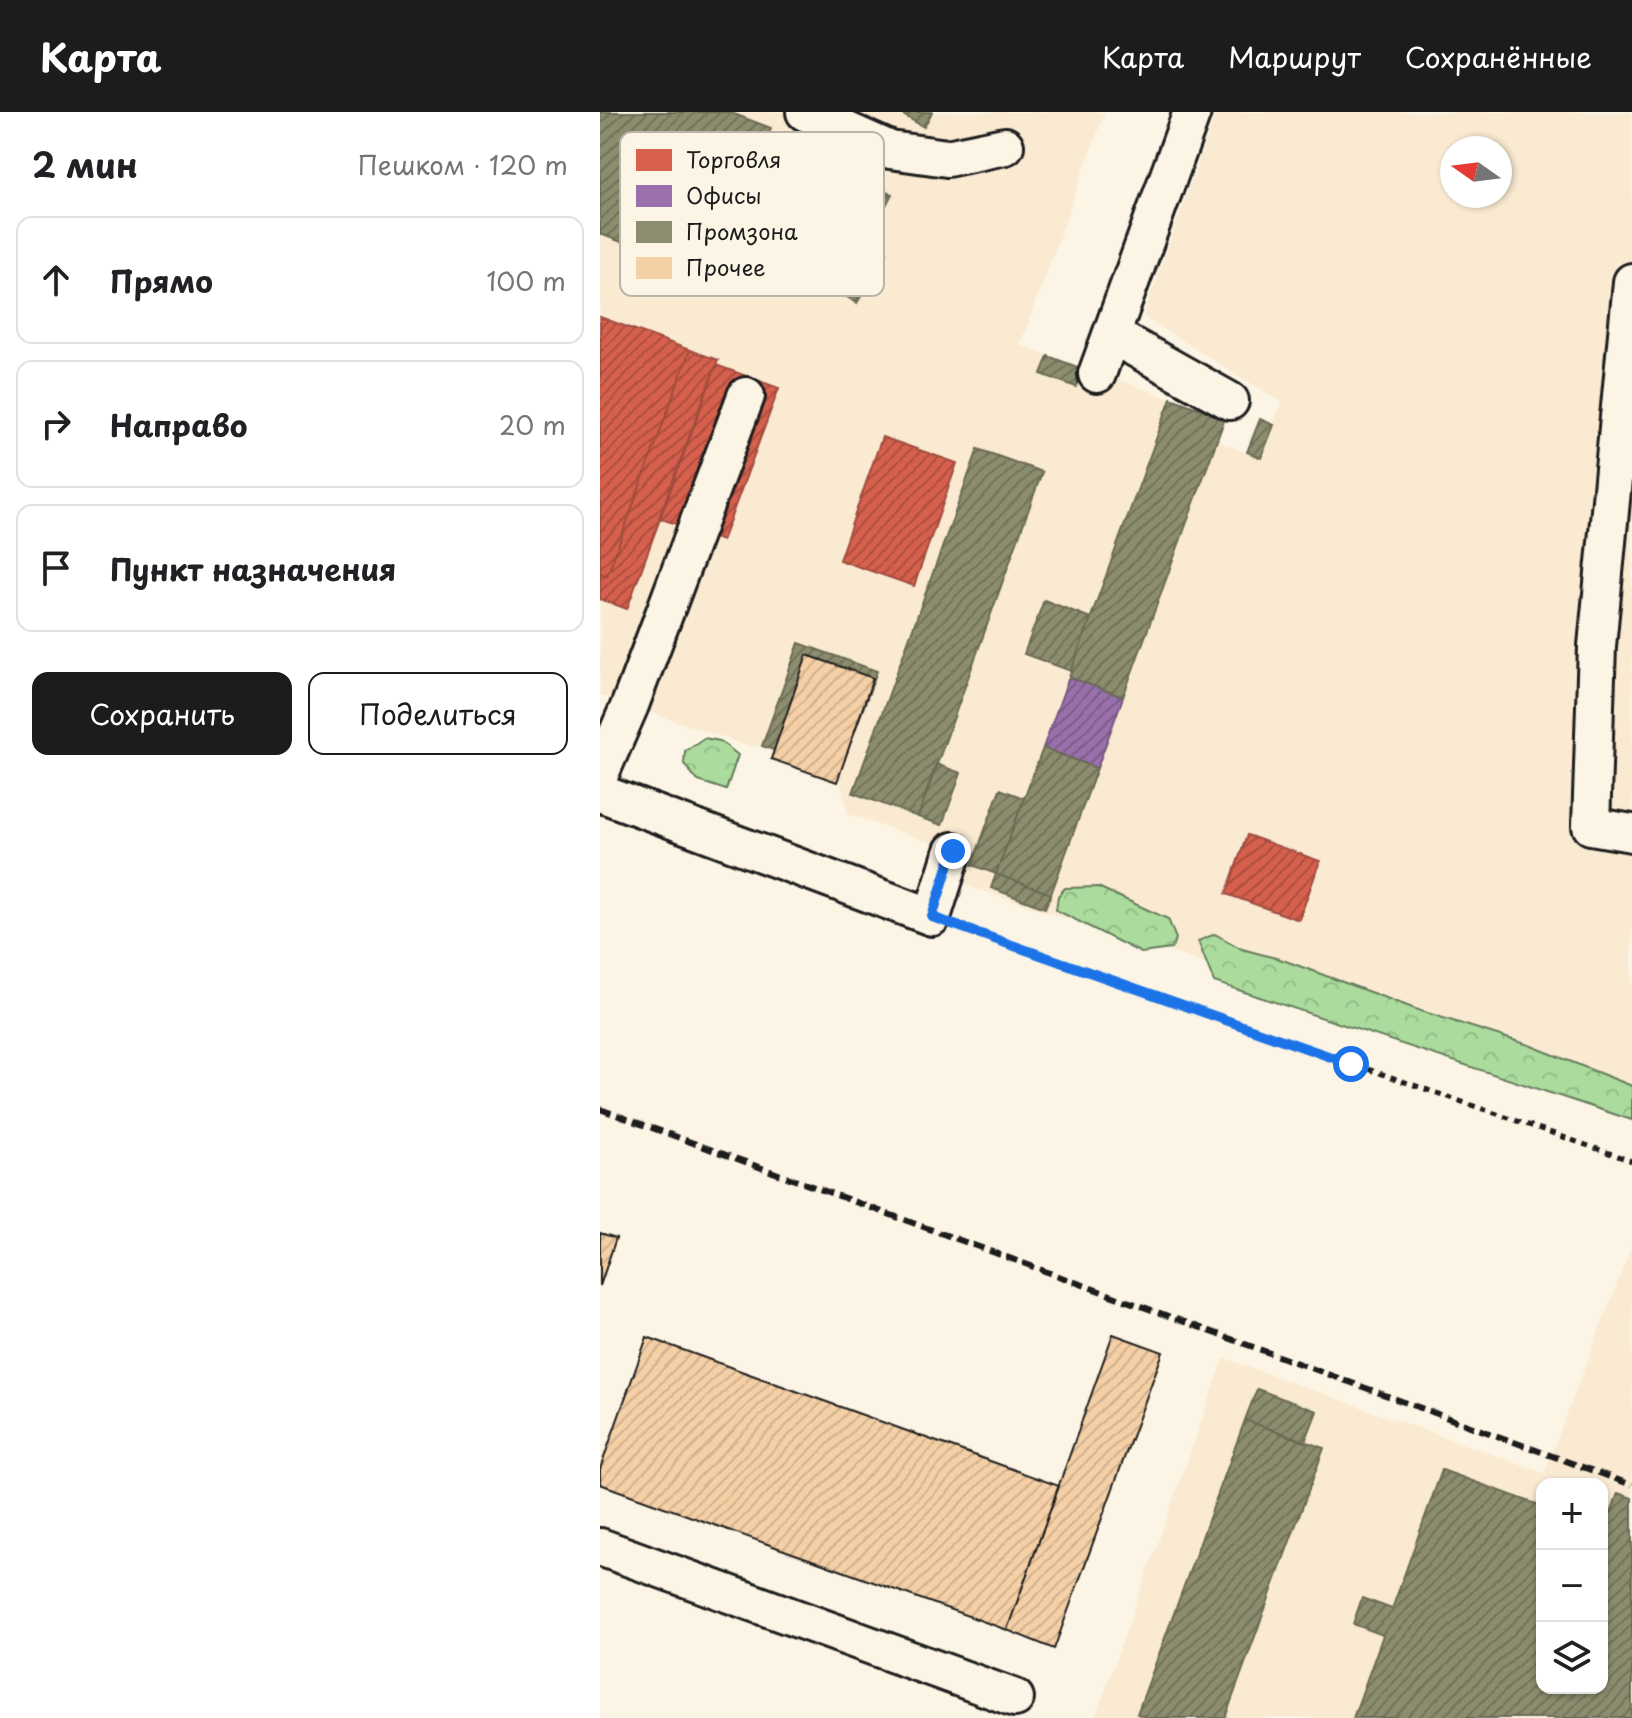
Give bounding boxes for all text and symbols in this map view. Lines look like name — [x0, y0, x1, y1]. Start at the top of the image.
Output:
text: Карта — [40, 28, 162, 85]
text: Карта — [1102, 35, 1184, 78]
text: Маршрут — [1228, 35, 1361, 78]
text: Сохранённые — [1405, 35, 1592, 78]
legend — [620, 132, 884, 296]
north arrow — [1440, 136, 1512, 208]
text: 2 мин — [32, 138, 138, 190]
text: Торговля — [686, 142, 781, 175]
text: Пешком · 120 m — [358, 145, 568, 184]
text: Офисы — [686, 178, 762, 211]
text: Промзона — [686, 214, 798, 247]
text: Прочее — [686, 250, 766, 283]
icon: ahead — [34, 258, 78, 302]
text: Прямо — [110, 258, 213, 303]
text: 100 m — [486, 261, 566, 300]
icon: right — [34, 402, 78, 446]
text: Направо — [110, 402, 248, 447]
text: 20 m — [499, 405, 566, 444]
icon: arrive — [34, 546, 78, 590]
text: Пункт назначения — [110, 546, 396, 591]
button: Сохранить — [32, 672, 292, 755]
button: Поделиться — [308, 672, 568, 755]
route end — [935, 833, 971, 869]
route start — [1333, 1046, 1369, 1082]
map controls — [1536, 1478, 1608, 1694]
button: + — [1536, 1478, 1608, 1550]
button: − — [1536, 1550, 1608, 1622]
button: layers — [1536, 1622, 1608, 1694]

